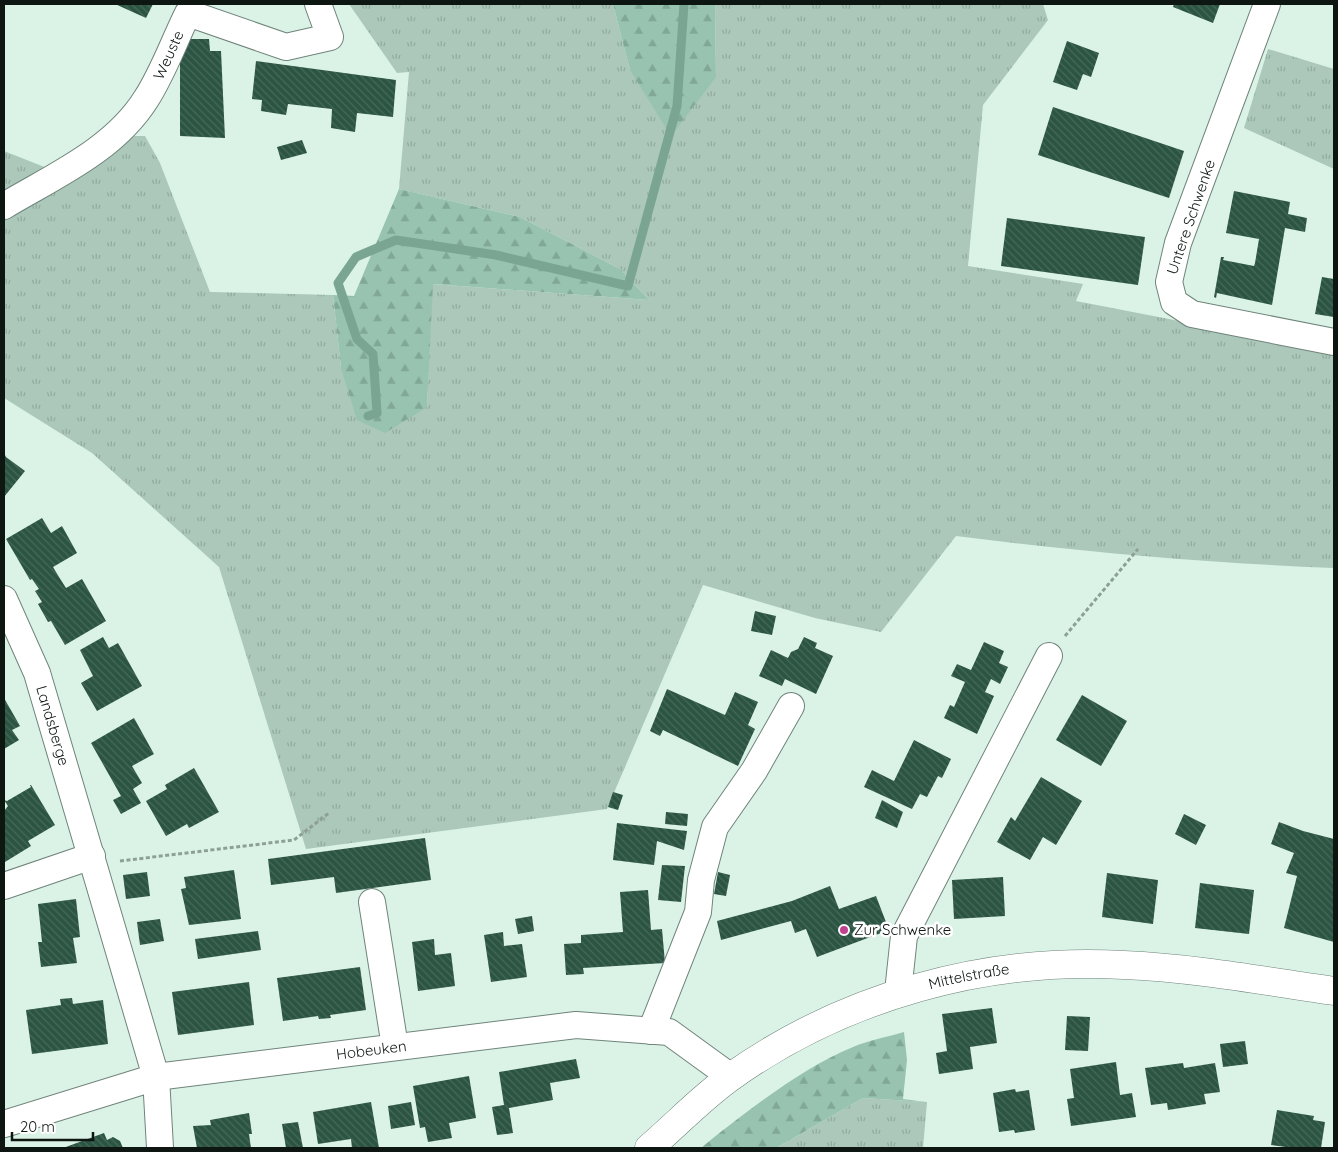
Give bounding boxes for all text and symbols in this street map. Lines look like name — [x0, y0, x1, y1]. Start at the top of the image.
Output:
street label: Weuste — [149, 28, 187, 83]
street label: Untere Schwenke — [1162, 157, 1219, 277]
street label: Landsberge — [32, 683, 74, 768]
place label: Zur Schwenke — [854, 920, 951, 939]
marker: Zur Schwenke — [838, 924, 850, 936]
street label: Mittelstraße — [926, 959, 1010, 993]
street label: Hobeuken — [335, 1036, 408, 1064]
scale bar — [12, 1110, 94, 1142]
text: 20 m — [20, 1117, 55, 1136]

